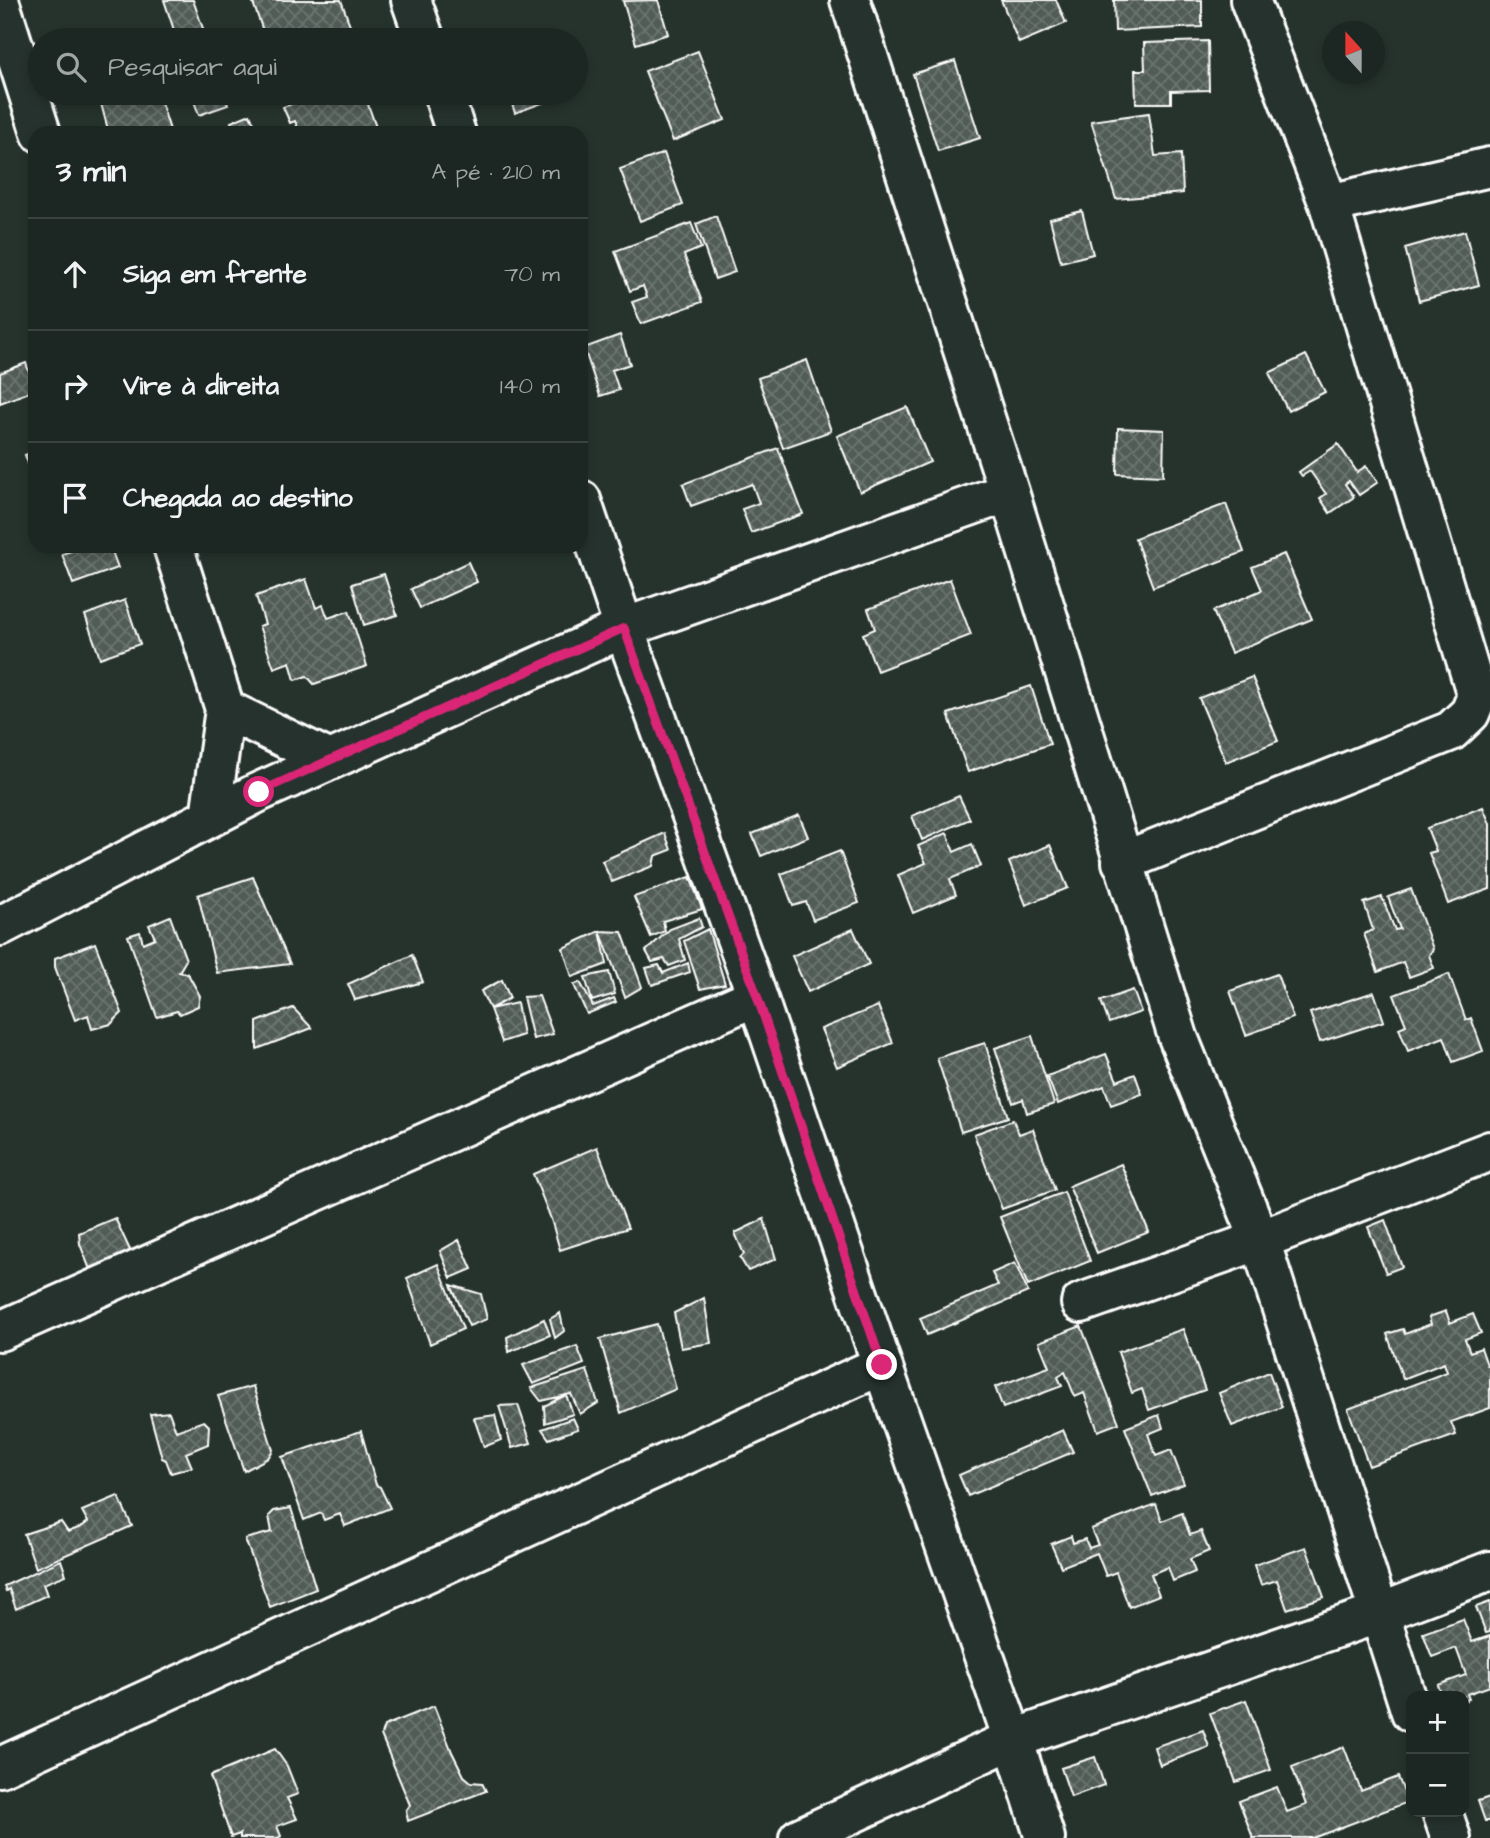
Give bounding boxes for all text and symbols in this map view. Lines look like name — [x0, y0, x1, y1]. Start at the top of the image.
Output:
north arrow — [1322, 21, 1385, 84]
search box — [28, 28, 588, 105]
icon: search — [52, 48, 90, 86]
text: Pesquisar aqui — [108, 49, 277, 85]
text: 3 min — [56, 151, 126, 193]
text: A pé · 210 m — [431, 156, 560, 188]
icon: ahead — [56, 255, 94, 293]
text: Siga em frente — [123, 256, 307, 292]
text: 70 m — [504, 258, 560, 290]
icon: right — [56, 367, 94, 405]
text: Vire à direita — [123, 368, 279, 404]
text: 140 m — [500, 370, 560, 402]
icon: arrive — [56, 479, 94, 517]
text: Chegada ao destino — [123, 480, 353, 516]
route start — [243, 776, 274, 807]
route end — [866, 1349, 897, 1380]
map controls — [1406, 1691, 1469, 1817]
button: + — [1406, 1691, 1469, 1754]
button: − — [1406, 1754, 1469, 1817]

